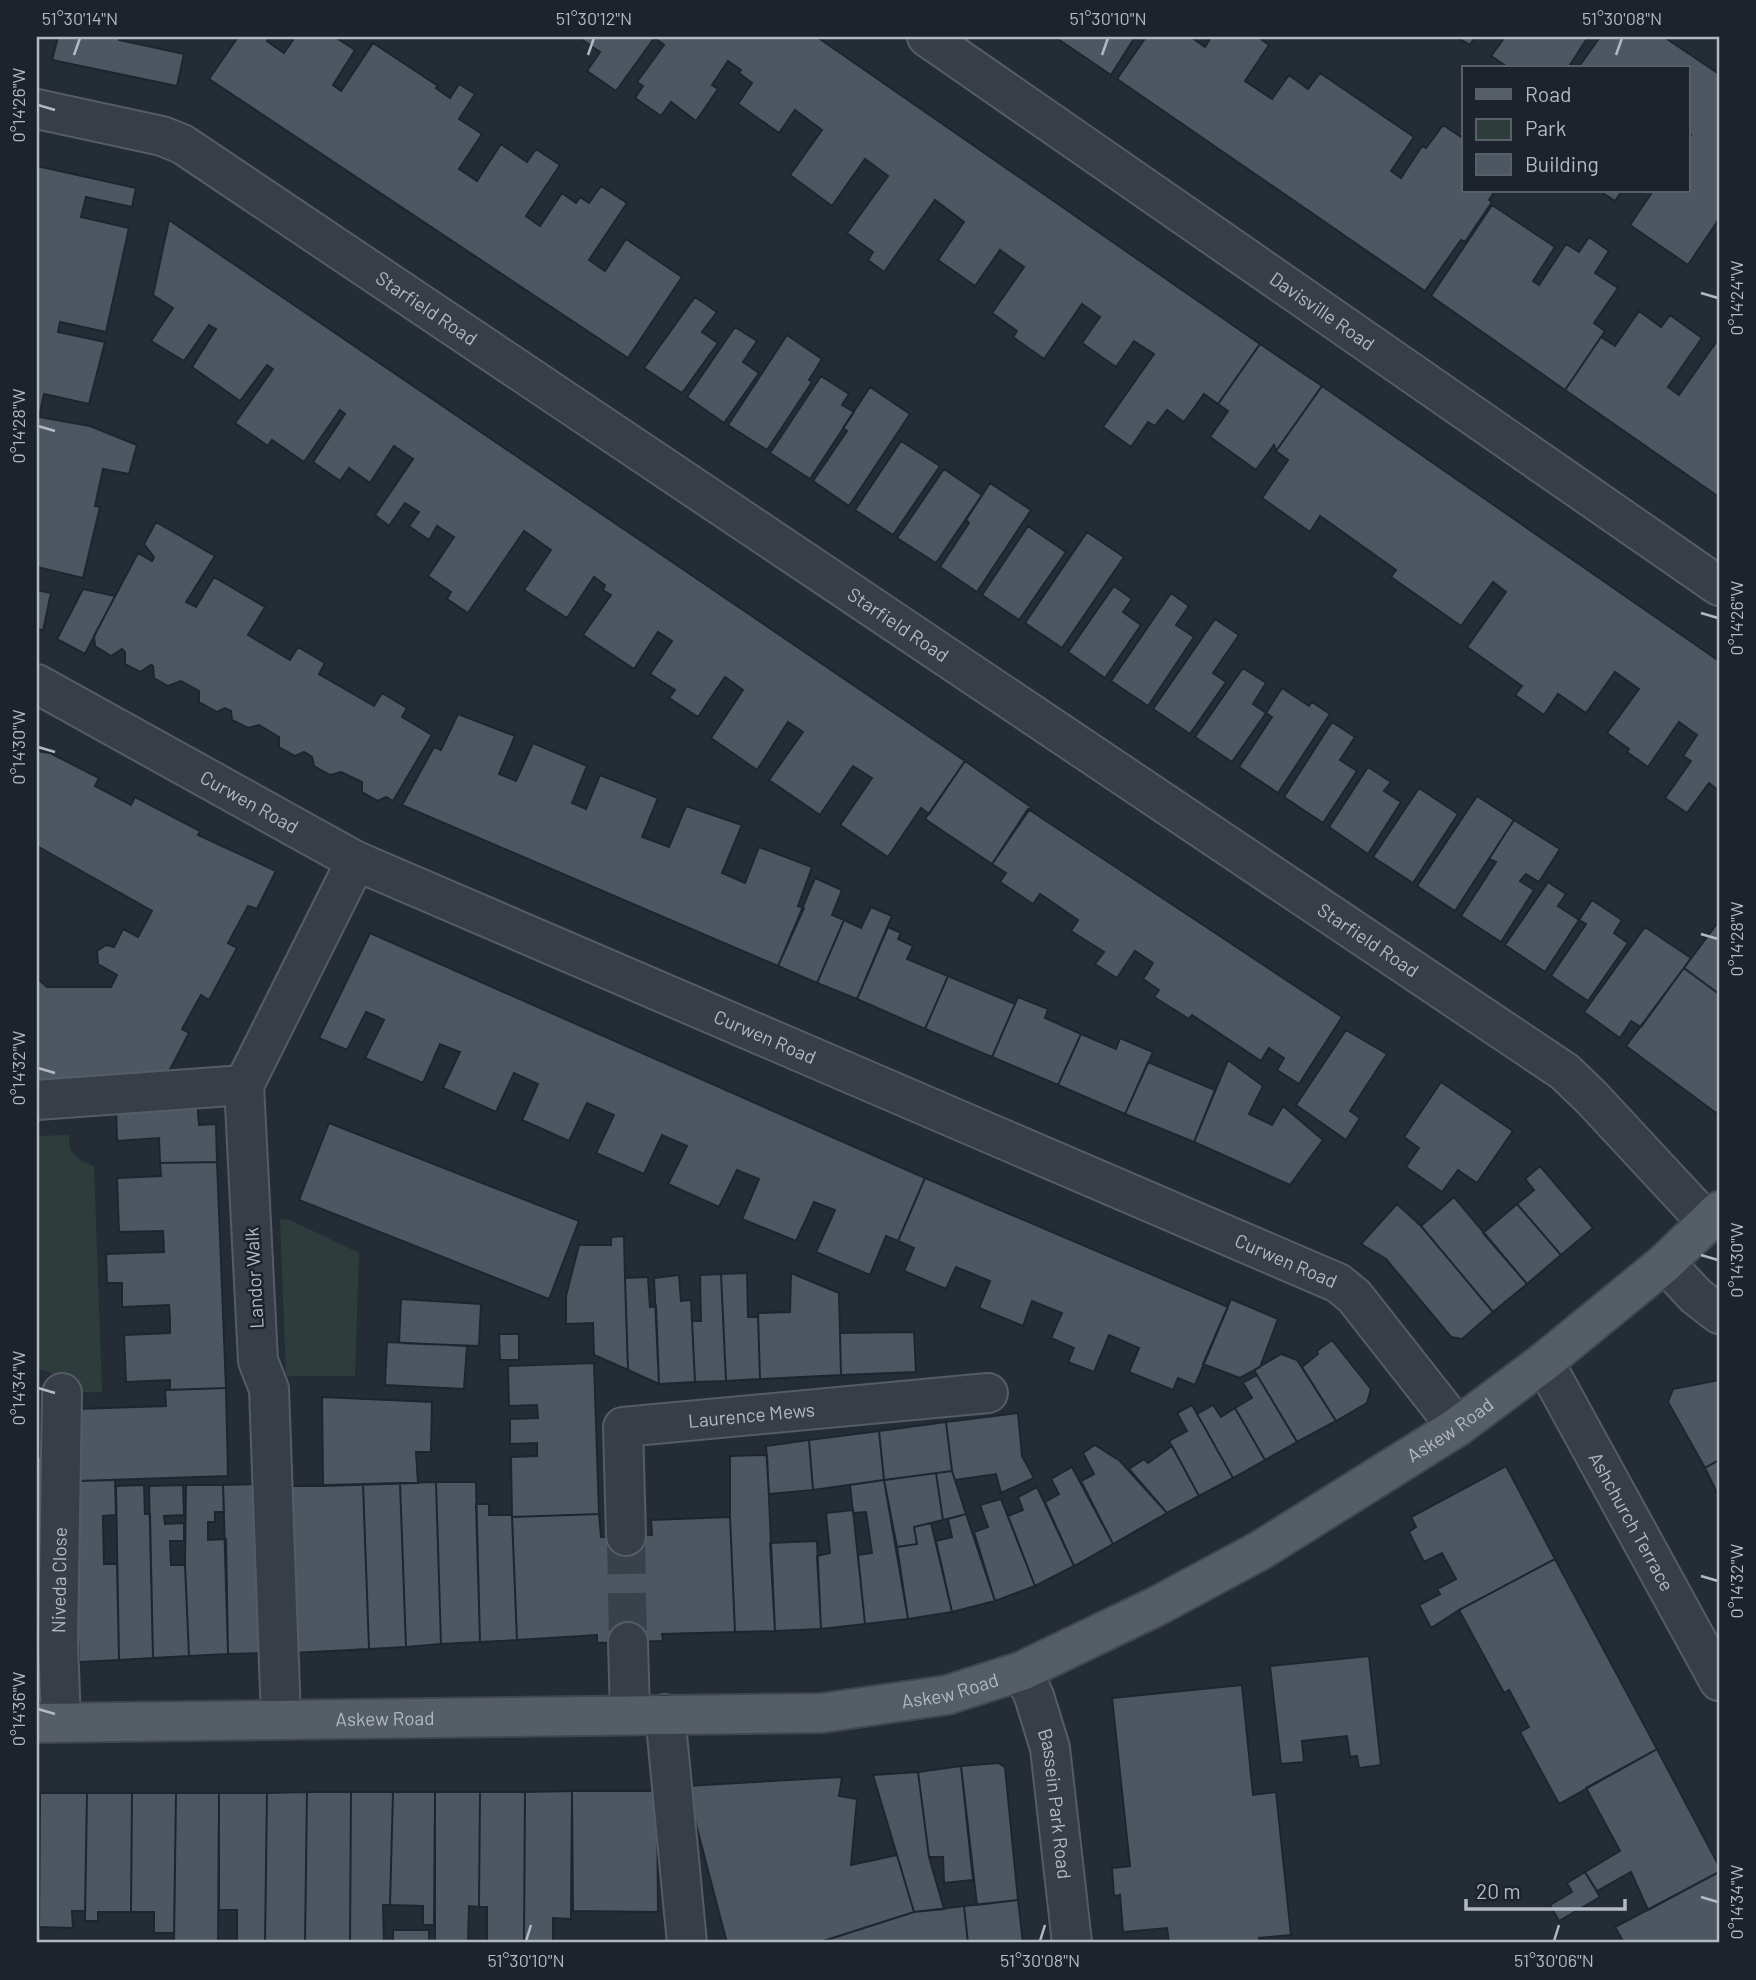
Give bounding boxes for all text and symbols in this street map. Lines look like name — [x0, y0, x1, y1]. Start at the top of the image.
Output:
text: 51°30'14"N — [42, 7, 118, 29]
text: 51°30'12"N — [556, 7, 632, 29]
text: 51°30'10"N — [1069, 7, 1147, 29]
text: 51°30'08"N — [1582, 7, 1662, 29]
legend — [1462, 66, 1690, 192]
text: 0°14'26"W — [7, 67, 29, 142]
text: Road — [1525, 81, 1571, 106]
text: Park — [1525, 115, 1566, 140]
text: Building — [1525, 151, 1599, 176]
text: 0°14'24"W — [1725, 260, 1747, 336]
street label: Starfield Road — [372, 266, 482, 350]
street label: Davisville Road — [1266, 266, 1379, 355]
text: 0°14'28"W — [7, 388, 29, 463]
text: 0°14'26"W — [1725, 580, 1747, 655]
street label: Starfield Road — [844, 582, 954, 666]
text: 0°14'30"W — [7, 709, 29, 785]
street label: Curwen Road — [197, 765, 303, 838]
street label: Starfield Road — [1314, 897, 1424, 982]
text: 0°14'28"W — [1725, 901, 1747, 976]
street label: Curwen Road — [711, 1004, 820, 1068]
text: 0°14'32"W — [7, 1030, 29, 1105]
text: 0°14'30"W — [1725, 1222, 1747, 1298]
street label: Landor Walk — [239, 1227, 268, 1329]
street label: Curwen Road — [1232, 1228, 1341, 1292]
text: 0°14'34"W — [7, 1350, 29, 1425]
street label: Askew Road — [1402, 1392, 1497, 1467]
street label: Laurence Mews — [687, 1397, 816, 1432]
street label: Ashchurch Terrace — [1585, 1448, 1679, 1595]
street label: Niveda Close — [46, 1527, 71, 1633]
text: 0°14'32"W — [1725, 1543, 1747, 1618]
street label: Askew Road — [900, 1667, 1001, 1712]
text: 0°14'36"W — [7, 1672, 29, 1746]
street label: Askew Road — [335, 1706, 435, 1730]
street label: Bassein Park Road — [1034, 1725, 1077, 1880]
text: 0°14'34"W — [1725, 1864, 1747, 1939]
scale bar — [1466, 1868, 1625, 1912]
text: 20 m — [1476, 1878, 1521, 1903]
text: 51°30'10"N — [487, 1949, 565, 1971]
text: 51°30'08"N — [1000, 1949, 1080, 1971]
text: 51°30'06"N — [1514, 1949, 1594, 1971]

